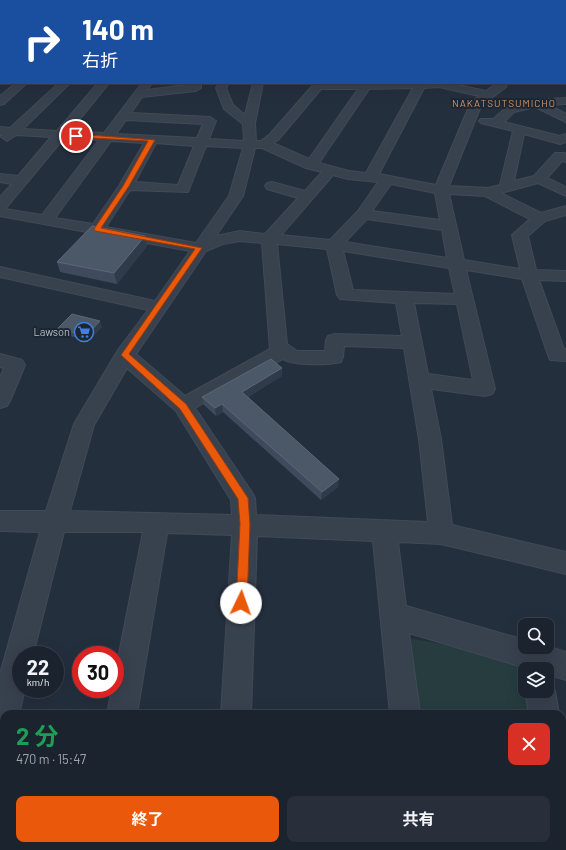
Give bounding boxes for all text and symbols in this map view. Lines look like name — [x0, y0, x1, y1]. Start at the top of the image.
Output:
text: 140 m — [82, 12, 154, 46]
icon: right — [16, 16, 68, 68]
text: 右折 — [82, 49, 118, 71]
district label: NAKATSUTSUMICHO — [452, 97, 556, 109]
pin — [59, 119, 93, 153]
icon: arrive — [65, 125, 87, 147]
supermarket icon: Lawson — [73, 321, 95, 343]
place label: Lawson — [33, 325, 70, 338]
position arrow — [220, 582, 262, 624]
map controls — [518, 618, 554, 698]
button: search — [518, 618, 554, 654]
speed limit sign: 30 — [72, 646, 124, 698]
text: 22 — [27, 655, 49, 679]
button: layers — [518, 662, 554, 698]
text: km/h — [27, 676, 49, 688]
text: 2 分 — [16, 721, 58, 750]
button: close — [508, 723, 550, 765]
text: 470 m · 15:47 — [16, 751, 86, 767]
button: 終了 — [16, 796, 279, 842]
button: 共有 — [287, 796, 550, 842]

